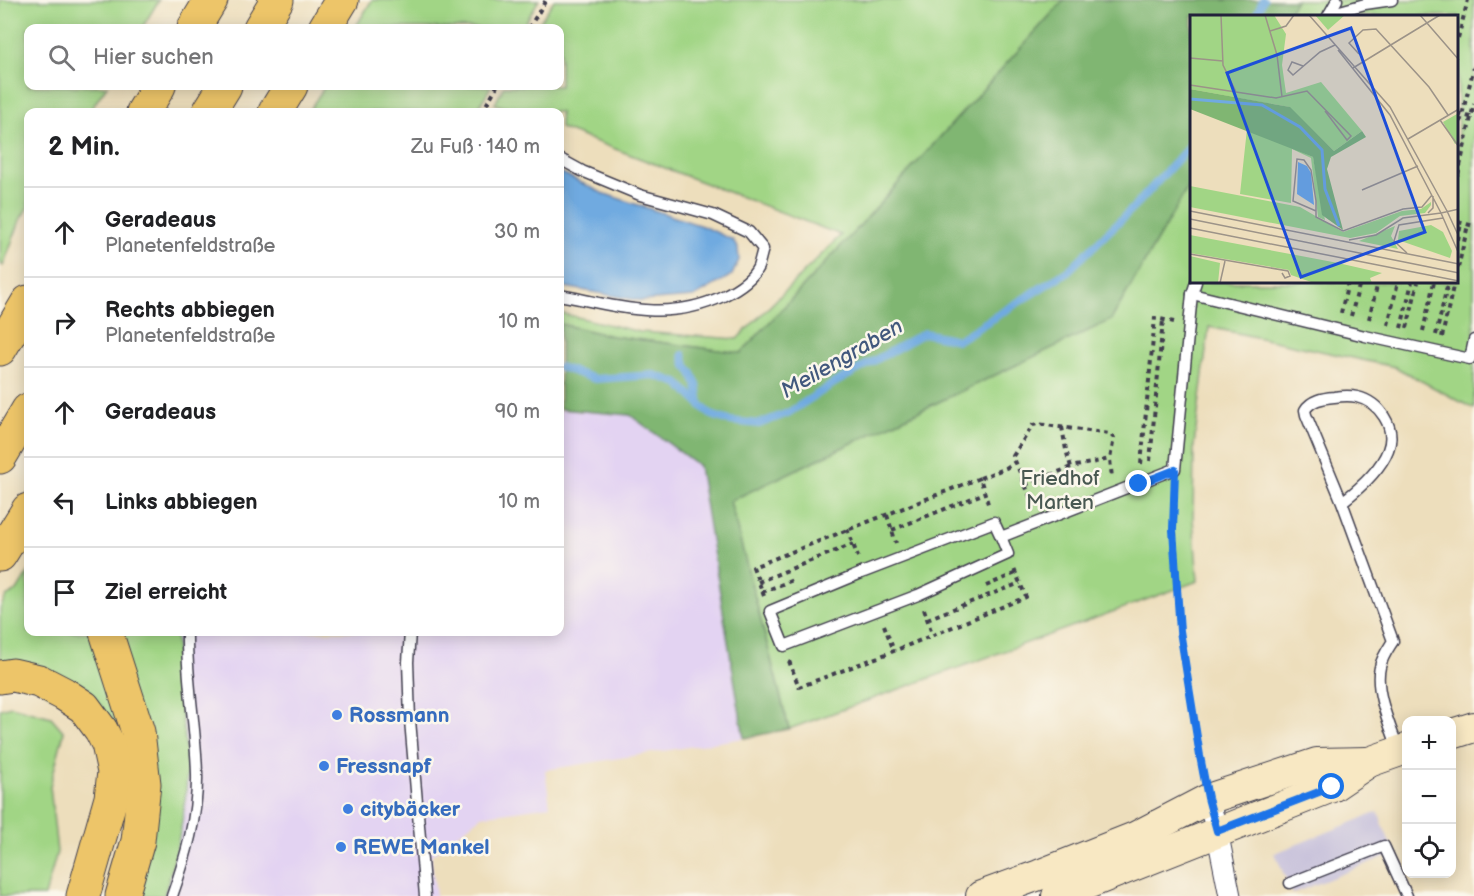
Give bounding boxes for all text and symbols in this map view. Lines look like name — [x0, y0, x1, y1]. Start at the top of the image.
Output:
inset map — [1190, 15, 1459, 284]
search box — [24, 24, 564, 90]
icon: search — [45, 41, 78, 74]
text: Hier suchen — [93, 44, 214, 71]
text: 2 Min. — [48, 132, 120, 163]
text: Zu Fuß · 140 m — [411, 135, 540, 159]
text: Geradeaus — [105, 207, 216, 234]
icon: ahead — [48, 216, 81, 249]
text: 30 m — [494, 220, 540, 244]
text: Planetenfeldstraße — [105, 234, 275, 258]
text: Rechts abbiegen — [105, 297, 275, 324]
icon: right — [48, 306, 81, 339]
text: 10 m — [499, 310, 540, 334]
water label: Meilengraben — [776, 313, 908, 405]
text: Planetenfeldstraße — [105, 324, 275, 348]
icon: ahead — [48, 396, 81, 429]
text: Geradeaus — [105, 399, 216, 426]
text: 90 m — [495, 400, 540, 424]
park label: Friedhof Marten — [1020, 466, 1100, 515]
route end — [1125, 470, 1151, 496]
icon: left — [48, 486, 81, 519]
text: Links abbiegen — [105, 489, 258, 516]
text: 10 m — [499, 490, 540, 514]
icon: arrive — [48, 576, 81, 609]
text: Ziel erreicht — [105, 579, 227, 606]
place label: Rossmann — [349, 703, 449, 728]
marker: Rossmann — [330, 708, 344, 722]
map controls — [1402, 716, 1456, 878]
button: + — [1402, 716, 1456, 770]
place label: Fressnapf — [336, 754, 433, 779]
marker: Fressnapf — [317, 759, 331, 773]
button: − — [1402, 770, 1456, 824]
route start — [1318, 773, 1344, 799]
place label: citybäcker — [360, 797, 461, 822]
marker: citybäcker — [341, 802, 355, 816]
button: locate — [1402, 824, 1456, 878]
place label: REWE Mankel — [353, 835, 490, 860]
marker: REWE Mankel — [334, 840, 348, 854]

